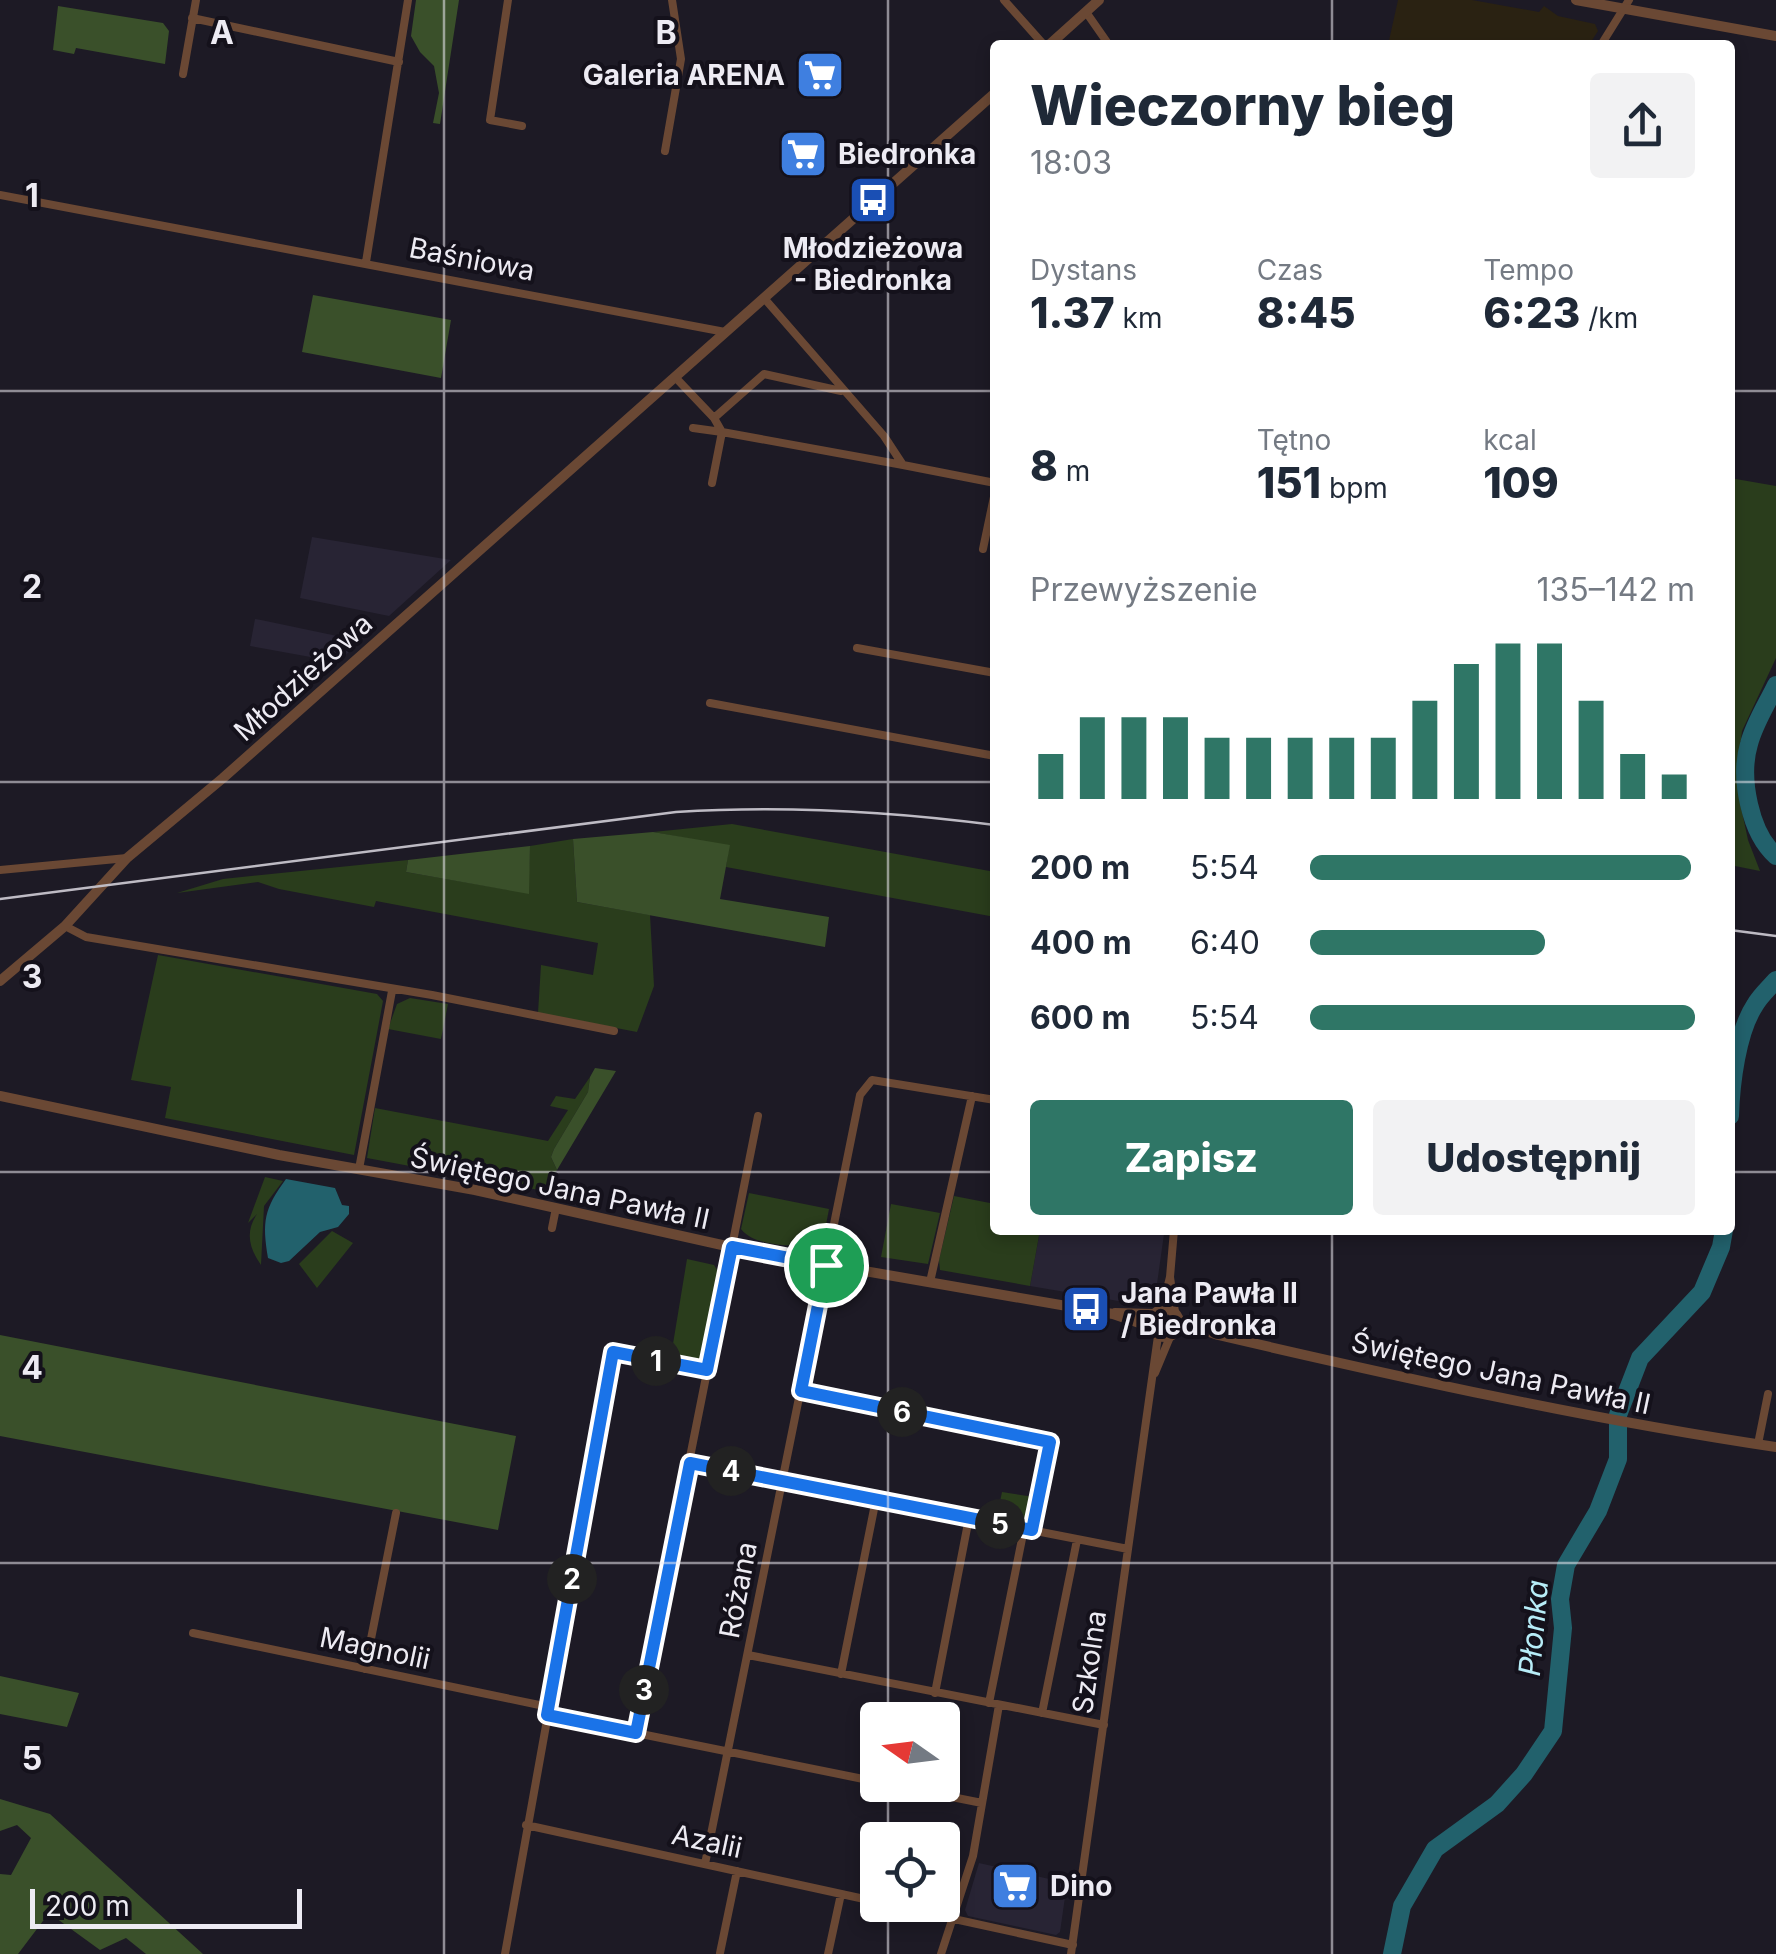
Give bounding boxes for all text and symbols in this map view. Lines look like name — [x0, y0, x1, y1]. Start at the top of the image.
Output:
text: A — [210, 13, 234, 52]
text: B — [655, 13, 677, 52]
supermarket icon: Galeria ARENA — [794, 49, 846, 101]
place label: Galeria ARENA — [583, 58, 785, 92]
text: Wieczorny bieg — [1030, 72, 1455, 138]
button: share — [1590, 73, 1695, 178]
supermarket icon: Biedronka — [777, 128, 829, 180]
place label: Biedronka — [838, 137, 976, 171]
text: 18:03 — [1030, 143, 1112, 182]
bus stop icon: Młodzieżowa - Biedronka — [847, 174, 899, 226]
text: 1 — [25, 176, 39, 215]
street label: Baśniowa — [406, 230, 538, 288]
place label: Młodzieżowa - Biedronka — [783, 231, 963, 297]
text: Dystans — [1030, 253, 1137, 287]
text: Czas — [1257, 253, 1323, 287]
text: Tempo — [1483, 253, 1574, 287]
text: 1.37 — [1030, 287, 1115, 338]
text: 8:45 — [1257, 287, 1356, 338]
text: 6:23 — [1483, 287, 1580, 338]
text: km — [1115, 301, 1163, 335]
text: /km — [1580, 301, 1638, 335]
text: Tętno — [1257, 423, 1331, 457]
text: kcal — [1483, 423, 1537, 457]
text: 8 — [1030, 440, 1058, 491]
text: m — [1058, 454, 1090, 488]
text: 151 — [1257, 457, 1321, 508]
text: 109 — [1483, 457, 1559, 508]
text: bpm — [1321, 471, 1388, 505]
text: 2 — [22, 567, 42, 606]
text: Przewyższenie — [1030, 570, 1258, 609]
text: 135–142 m — [1537, 570, 1695, 609]
street label: Młodzieżowa — [227, 606, 379, 748]
text: 200 m — [1030, 848, 1130, 887]
text: 5:54 — [1190, 848, 1259, 887]
text: 400 m — [1030, 923, 1132, 962]
text: 6:40 — [1190, 923, 1260, 962]
text: 3 — [22, 957, 42, 996]
text: 600 m — [1030, 998, 1131, 1037]
text: 5:54 — [1190, 998, 1259, 1037]
button: Zapisz — [1030, 1100, 1353, 1215]
button: Udostępnij — [1373, 1100, 1695, 1215]
street label: Świętego Jana Pawła II — [407, 1140, 713, 1236]
pin — [784, 1223, 869, 1308]
icon: arrive — [799, 1238, 854, 1293]
place label: Jana Pawła II / Biedronka — [1121, 1276, 1298, 1342]
bus stop icon: Jana Pawła II / Biedronka — [1060, 1283, 1112, 1335]
street label: Świętego Jana Pawła II — [1348, 1325, 1654, 1421]
pin: 1 — [631, 1336, 681, 1386]
text: 1 — [650, 1344, 662, 1378]
text: 4 — [21, 1348, 43, 1387]
pin: 6 — [877, 1387, 927, 1437]
text: 6 — [893, 1395, 911, 1429]
pin: 4 — [706, 1446, 756, 1496]
text: 4 — [722, 1454, 740, 1488]
pin: 5 — [975, 1499, 1025, 1549]
text: 5 — [991, 1507, 1009, 1541]
street label: Różana — [712, 1539, 764, 1641]
pin: 2 — [547, 1554, 597, 1604]
text: 2 — [563, 1562, 581, 1596]
water label: Płonka — [1511, 1578, 1555, 1677]
street label: Szkolna — [1065, 1608, 1113, 1716]
street label: Magnolii — [317, 1620, 433, 1676]
pin: 3 — [619, 1665, 669, 1715]
text: 3 — [635, 1673, 653, 1707]
north arrow — [860, 1702, 960, 1802]
map controls — [860, 1702, 960, 1922]
text: 5 — [22, 1739, 42, 1778]
street label: Azalii — [669, 1817, 745, 1865]
button: locate — [860, 1822, 960, 1922]
supermarket icon: Dino — [989, 1860, 1041, 1912]
place label: Dino — [1050, 1869, 1112, 1903]
scale bar — [30, 1884, 302, 1928]
text: 200 m — [45, 1889, 130, 1923]

